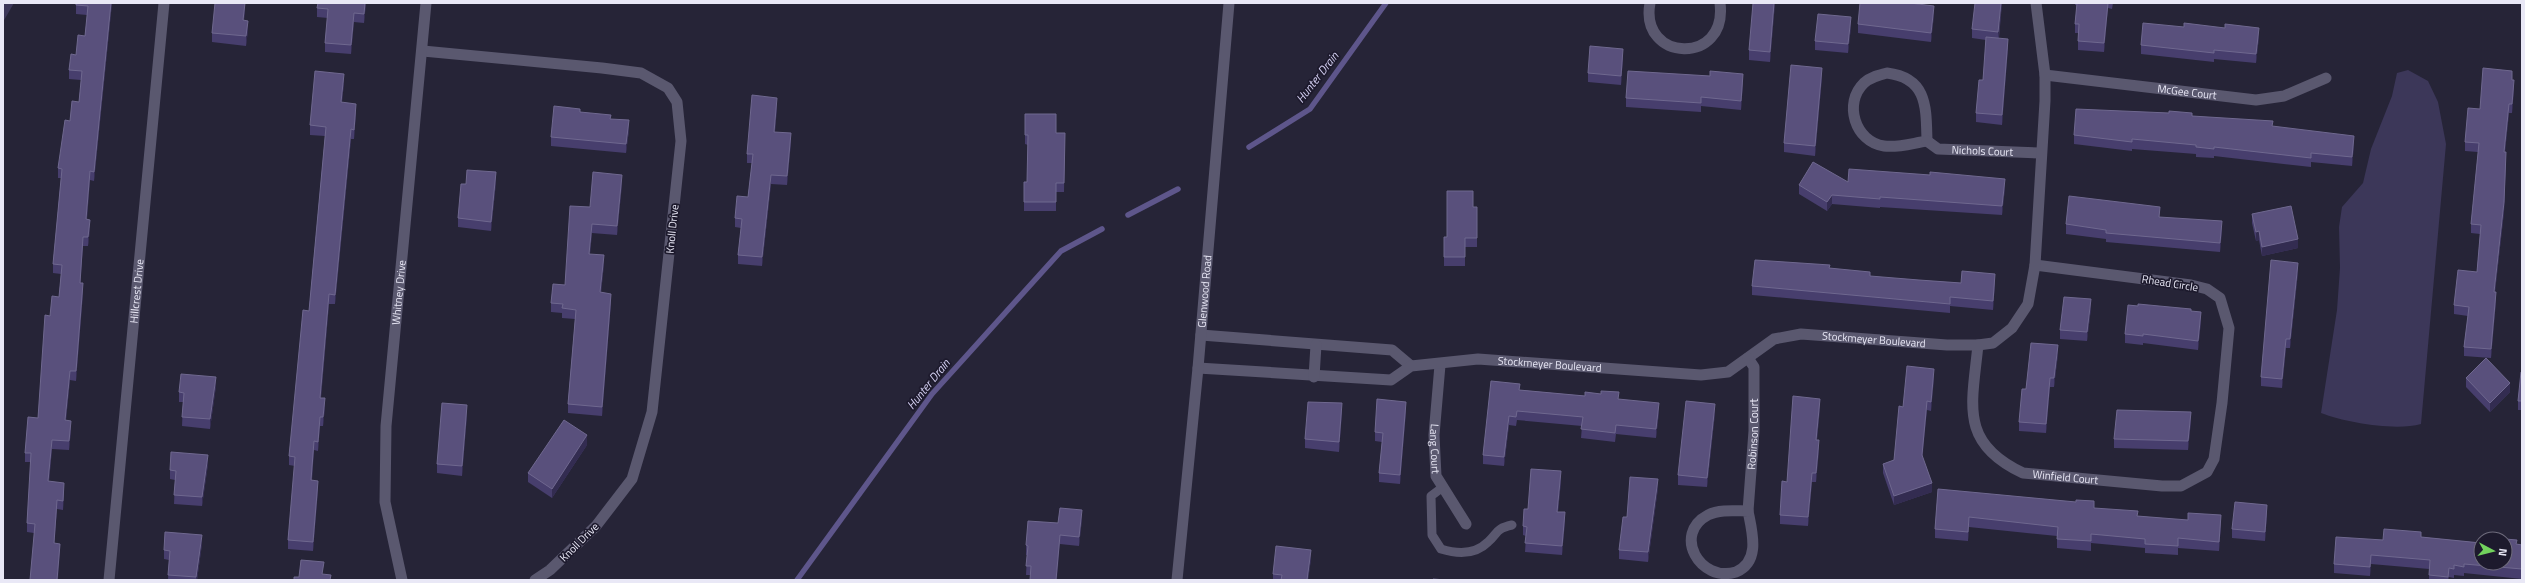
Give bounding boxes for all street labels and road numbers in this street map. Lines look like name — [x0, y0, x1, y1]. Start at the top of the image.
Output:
street label: McGee Court — [2157, 80, 2218, 103]
street label: Nichols Court — [1951, 142, 2014, 160]
street label: Knoll Drive — [661, 203, 683, 254]
street label: Glenwood Road — [1193, 254, 1216, 328]
street label: Hillcrest Drive — [125, 258, 148, 324]
street label: Whitney Drive — [388, 259, 410, 326]
street label: Rhead Circle — [2141, 271, 2200, 295]
street label: Stockmeyer Boulevard — [1821, 328, 1926, 351]
street label: Stockmeyer Boulevard — [1497, 352, 1602, 376]
street label: Robinson Court — [1743, 399, 1762, 470]
street label: Lang Court — [1426, 423, 1444, 474]
street label: Winfield Court — [2032, 466, 2099, 488]
street label: Knoll Drive — [556, 519, 602, 565]

